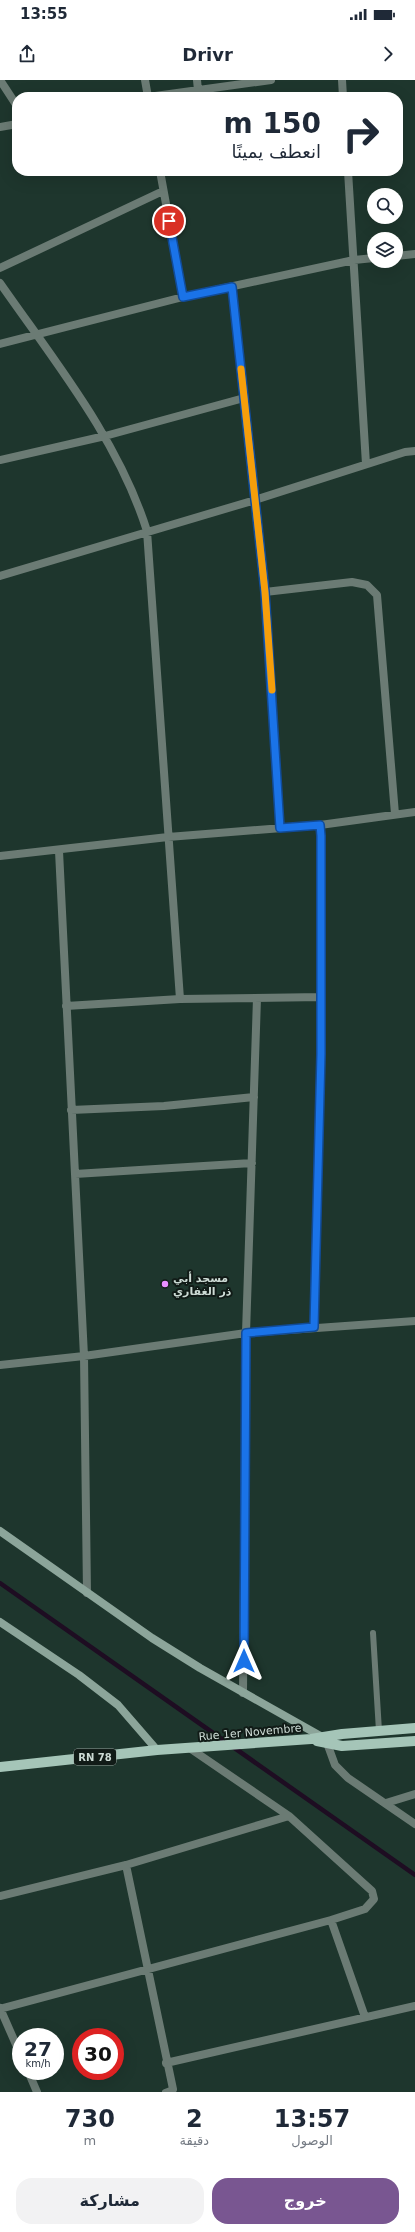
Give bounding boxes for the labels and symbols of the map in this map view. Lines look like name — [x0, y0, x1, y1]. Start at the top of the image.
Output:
pin — [152, 204, 186, 238]
place label: مسجد أبي ذر الغفاري — [173, 1271, 232, 1298]
marker: مسجد أبي ذر الغفاري — [160, 1279, 170, 1289]
position arrow — [223, 1640, 265, 1682]
street label: Rue 1er Novembre — [198, 1722, 302, 1743]
road number: RN 78 — [74, 1749, 116, 1765]
speed limit sign: 30 — [72, 2028, 124, 2080]

